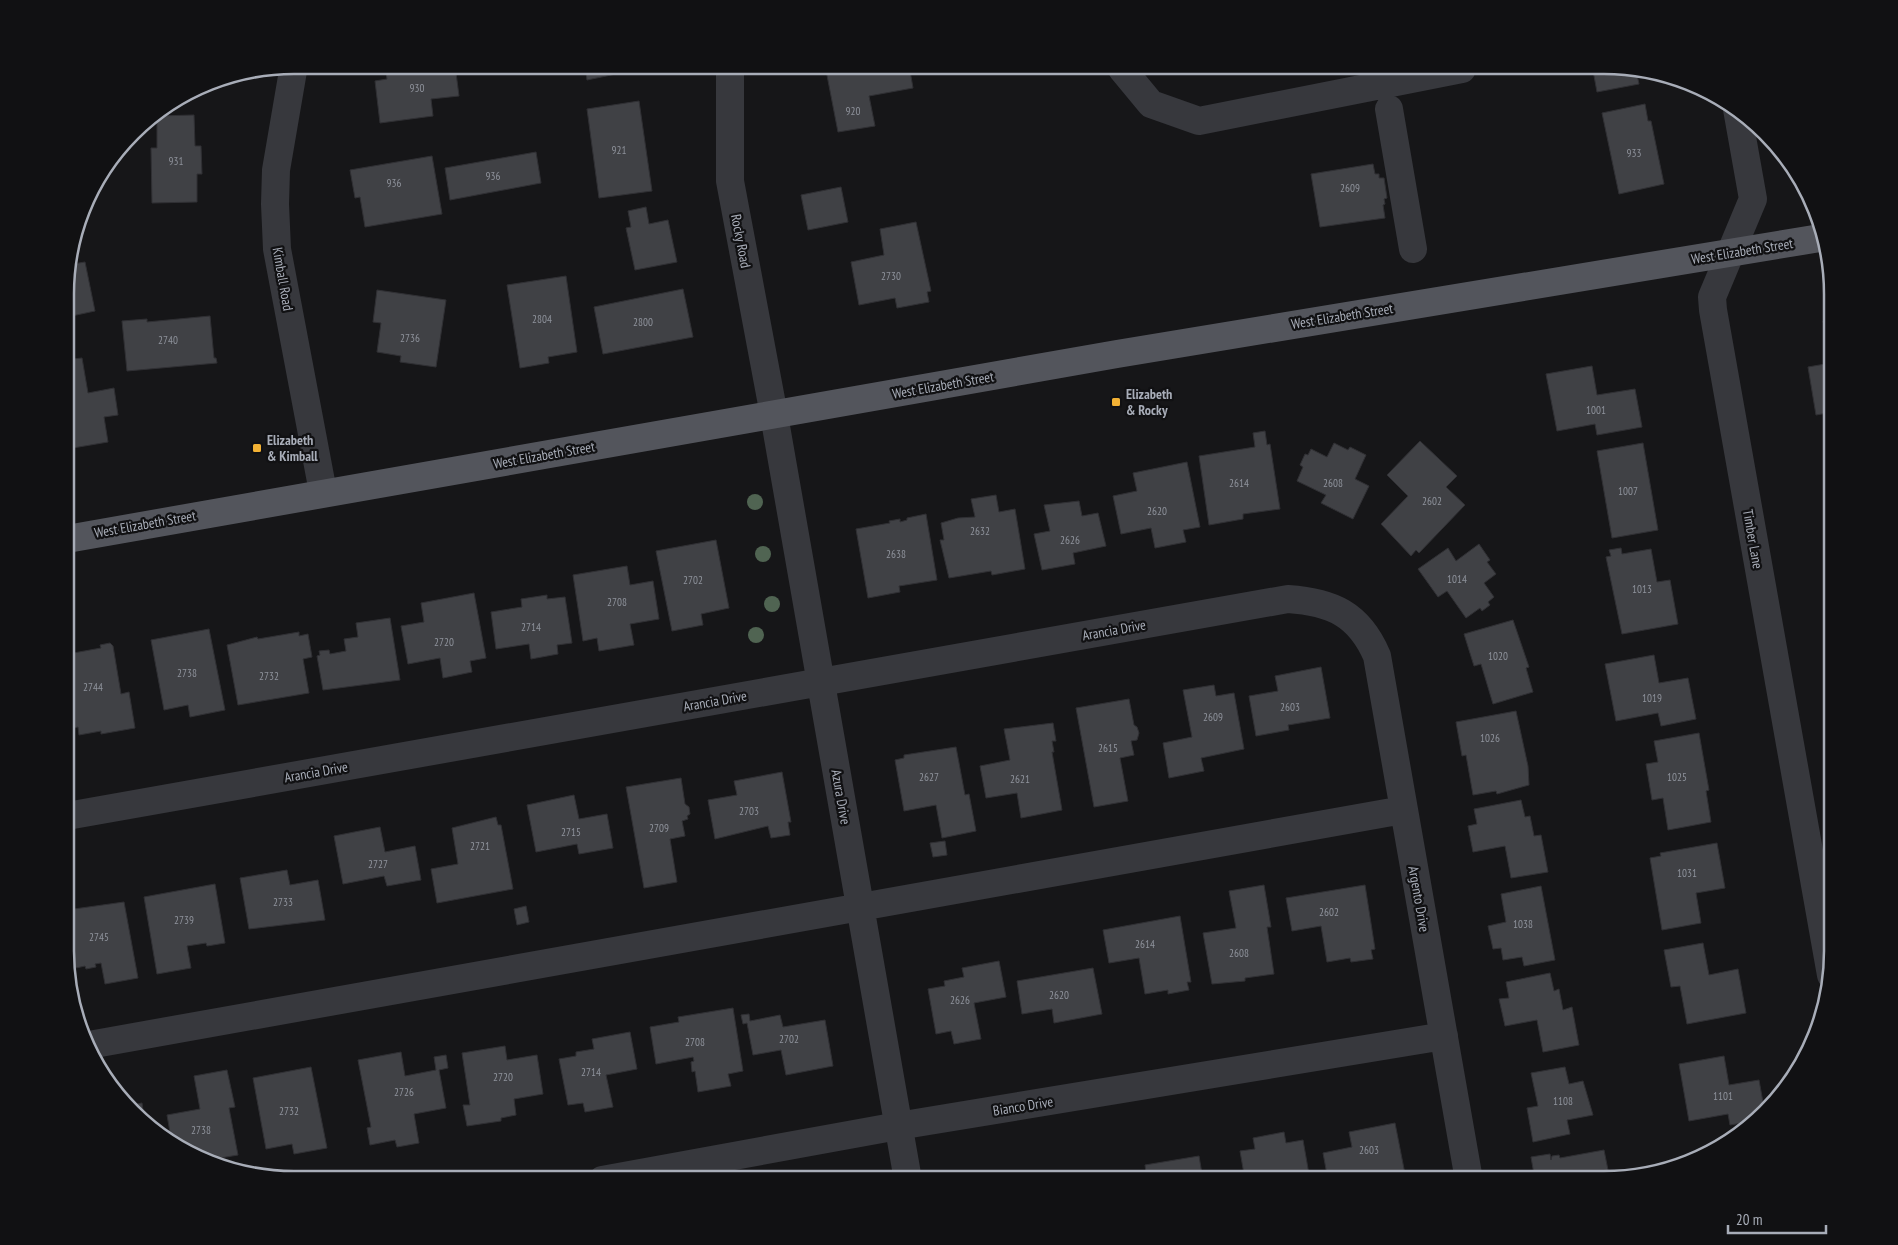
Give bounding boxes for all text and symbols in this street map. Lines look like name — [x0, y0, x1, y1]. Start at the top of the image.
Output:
house number: 930 — [410, 81, 424, 95]
house number: 920 — [846, 104, 860, 118]
house number: 921 — [612, 143, 626, 157]
house number: 933 — [1627, 146, 1641, 160]
house number: 931 — [169, 154, 183, 168]
house number: 936 — [486, 169, 500, 183]
house number: 936 — [387, 176, 401, 190]
house number: 2609 — [1340, 181, 1360, 195]
street label: Rocky Road — [727, 213, 755, 269]
street label: West Elizabeth Street — [1690, 234, 1794, 268]
street label: Kimball Road — [269, 246, 297, 312]
house number: 2730 — [881, 269, 901, 283]
street label: West Elizabeth Street — [1290, 299, 1394, 333]
house number: 2804 — [532, 312, 552, 326]
house number: 2800 — [633, 315, 653, 329]
house number: 2736 — [400, 331, 420, 345]
house number: 2740 — [158, 333, 178, 347]
street label: West Elizabeth Street — [891, 367, 995, 403]
place label: Elizabeth & Rocky — [1126, 385, 1172, 419]
marker: Elizabeth & Rocky — [1110, 396, 1122, 408]
house number: 1001 — [1586, 403, 1606, 417]
place label: Elizabeth & Kimball — [267, 431, 318, 465]
street label: West Elizabeth Street — [492, 437, 596, 473]
marker: Elizabeth & Kimball — [251, 442, 263, 454]
house number: 2614 — [1229, 476, 1249, 490]
house number: 2608 — [1323, 476, 1343, 490]
house number: 1007 — [1618, 484, 1638, 498]
house number: 2602 — [1422, 494, 1442, 508]
house number: 2620 — [1147, 504, 1167, 518]
street label: West Elizabeth Street — [93, 506, 197, 542]
street label: Timber Lane — [1739, 508, 1767, 570]
house number: 2632 — [970, 524, 990, 538]
house number: 2626 — [1060, 533, 1080, 547]
house number: 2638 — [886, 547, 906, 561]
house number: 1014 — [1447, 572, 1467, 586]
house number: 2702 — [683, 573, 703, 587]
house number: 1013 — [1632, 582, 1652, 596]
house number: 2708 — [607, 595, 627, 609]
street label: Arancia Drive — [1081, 616, 1147, 644]
house number: 2714 — [521, 620, 541, 634]
house number: 2720 — [434, 635, 454, 649]
house number: 1020 — [1488, 649, 1508, 663]
house number: 2738 — [177, 666, 197, 680]
house number: 2732 — [259, 669, 279, 683]
house number: 2744 — [83, 680, 103, 694]
street label: Arancia Drive — [682, 687, 748, 715]
house number: 1019 — [1642, 691, 1662, 705]
house number: 2603 — [1280, 700, 1300, 714]
house number: 2609 — [1203, 710, 1223, 724]
house number: 1026 — [1480, 731, 1500, 745]
house number: 2615 — [1098, 741, 1118, 755]
street label: Arancia Drive — [283, 758, 349, 786]
street label: Azura Drive — [827, 768, 855, 826]
house number: 2627 — [919, 770, 939, 784]
house number: 1025 — [1667, 770, 1687, 784]
house number: 2621 — [1010, 772, 1030, 786]
house number: 2703 — [739, 804, 759, 818]
house number: 2709 — [649, 821, 669, 835]
house number: 2715 — [561, 825, 581, 839]
house number: 2721 — [470, 839, 490, 853]
house number: 2727 — [368, 857, 388, 871]
street label: Argento Drive — [1404, 865, 1434, 934]
house number: 1031 — [1677, 866, 1697, 880]
house number: 2733 — [273, 895, 293, 909]
house number: 2602 — [1319, 905, 1339, 919]
house number: 2739 — [174, 913, 194, 927]
house number: 1038 — [1513, 917, 1533, 931]
house number: 2745 — [89, 930, 109, 944]
house number: 2614 — [1135, 937, 1155, 951]
house number: 2608 — [1229, 946, 1249, 960]
house number: 2620 — [1049, 988, 1069, 1002]
house number: 2626 — [950, 993, 970, 1007]
house number: 2702 — [779, 1032, 799, 1046]
house number: 2708 — [685, 1035, 705, 1049]
house number: 2714 — [581, 1065, 601, 1079]
house number: 2720 — [493, 1070, 513, 1084]
house number: 2726 — [394, 1085, 414, 1099]
house number: 1101 — [1713, 1089, 1733, 1103]
street label: Bianco Drive — [992, 1092, 1055, 1120]
house number: 1108 — [1553, 1094, 1573, 1108]
house number: 2732 — [279, 1104, 299, 1118]
house number: 2738 — [191, 1123, 211, 1137]
house number: 2603 — [1359, 1143, 1379, 1157]
scale bar — [1728, 1202, 1826, 1234]
text: 20 m — [1736, 1210, 1762, 1229]

